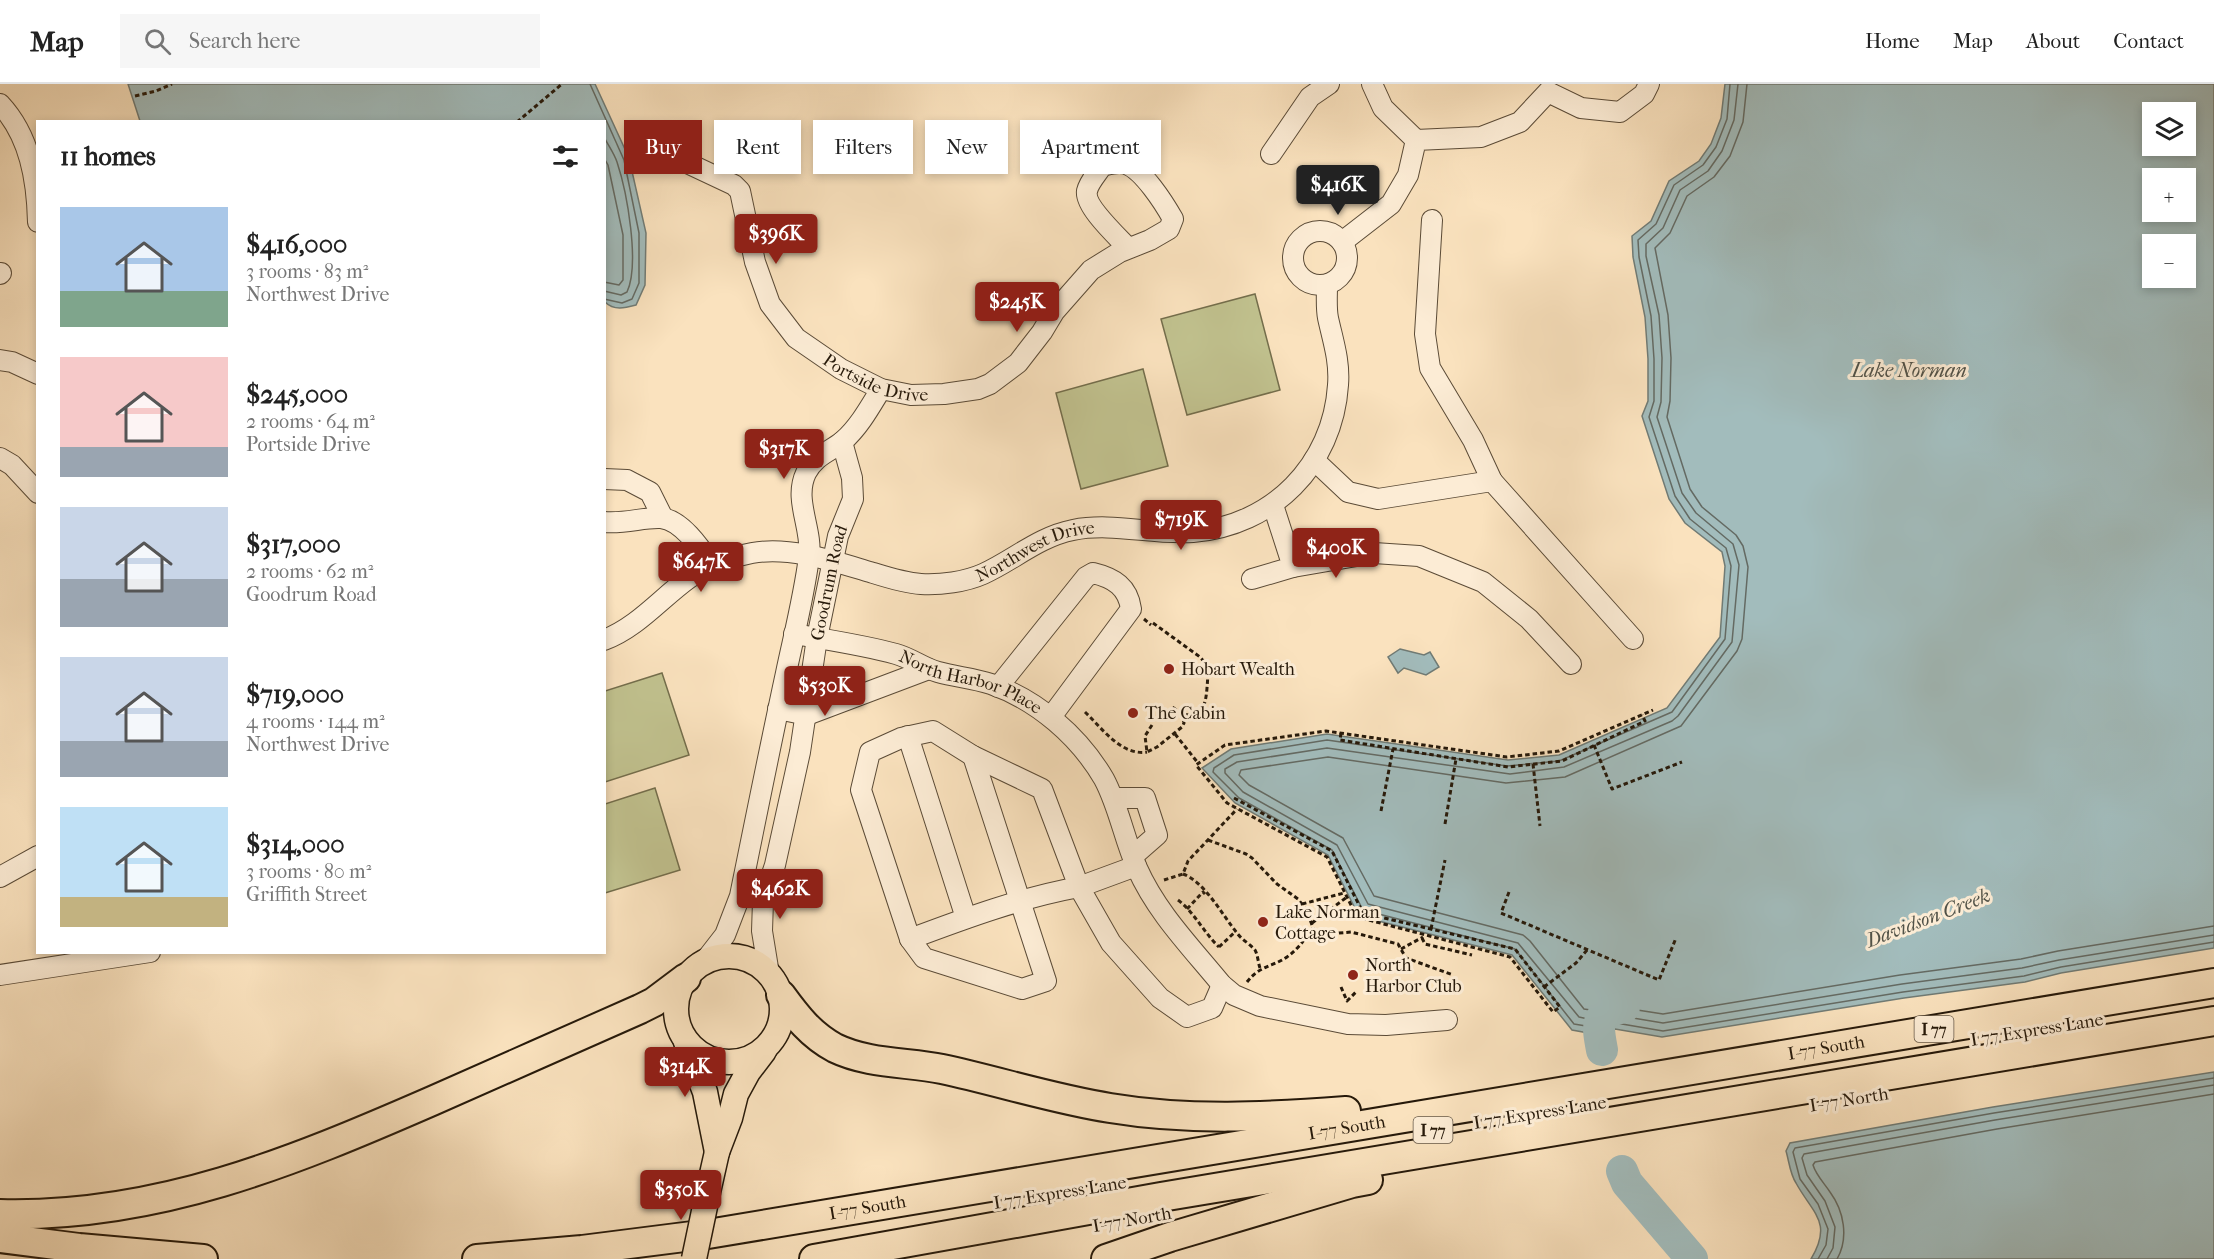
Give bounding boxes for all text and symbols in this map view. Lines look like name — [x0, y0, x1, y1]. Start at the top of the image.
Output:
search box — [120, 14, 540, 68]
text: Map — [30, 25, 84, 58]
icon: search — [141, 25, 174, 58]
text: Search here — [189, 28, 300, 54]
text: Home — [1865, 29, 1920, 53]
text: Map — [1953, 29, 1993, 53]
text: About — [2026, 29, 2080, 53]
text: Contact — [2113, 29, 2184, 53]
map controls — [2142, 102, 2196, 288]
button: layers — [2142, 102, 2196, 156]
chip: Buy — [624, 120, 702, 174]
chip: Rent — [714, 120, 801, 174]
chip: Filters — [813, 120, 913, 174]
chip: New — [925, 120, 1008, 174]
chip: Apartment — [1020, 120, 1161, 174]
icon: filters — [549, 140, 582, 173]
text: 11 homes — [60, 141, 156, 172]
pin: $416K — [1296, 165, 1380, 216]
button: + — [2142, 168, 2196, 222]
text: $416K — [1310, 173, 1366, 196]
pin: $396K — [734, 214, 818, 265]
text: $396K — [748, 222, 804, 245]
text: $416,000 — [246, 229, 347, 260]
icon: home — [108, 231, 180, 303]
button: − — [2142, 234, 2196, 288]
text: 3 rooms · 83 m² — [246, 260, 369, 283]
pin: $245K — [975, 282, 1059, 333]
text: Northwest Drive — [246, 283, 389, 306]
text: $245K — [989, 290, 1045, 313]
street label: Portside Drive — [819, 349, 929, 406]
water label: Lake Norman — [1849, 359, 1967, 382]
text: $245,000 — [246, 379, 348, 410]
icon: home — [108, 381, 180, 453]
text: 2 rooms · 64 m² — [246, 410, 375, 433]
pin: $317K — [742, 429, 826, 480]
text: Portside Drive — [246, 433, 370, 456]
text: $317K — [759, 437, 809, 460]
pin: $719K — [1139, 500, 1223, 551]
text: $719K — [1155, 508, 1207, 531]
street label: Northwest Drive — [972, 517, 1095, 586]
street label: Goodrum Road — [806, 522, 852, 642]
pin: $400K — [1294, 528, 1378, 579]
text: $317,000 — [246, 529, 341, 560]
icon: home — [108, 531, 180, 603]
text: $400K — [1306, 536, 1366, 559]
pin: $647K — [659, 542, 743, 593]
text: $647K — [672, 550, 730, 573]
text: 2 rooms · 62 m² — [246, 560, 373, 583]
text: Goodrum Road — [246, 583, 377, 606]
street label: North Harbor Place — [896, 645, 1046, 718]
place label: Hobart Wealth — [1181, 659, 1295, 680]
marker: Hobart Wealth — [1162, 662, 1176, 676]
pin: $530K — [783, 666, 867, 717]
text: $530K — [798, 674, 852, 697]
text: $719,000 — [246, 679, 344, 710]
icon: home — [108, 681, 180, 753]
place label: The Cabin — [1145, 703, 1226, 724]
marker: The Cabin — [1126, 706, 1140, 720]
text: 4 rooms · 144 m² — [246, 710, 385, 733]
text: Northwest Drive — [246, 733, 389, 756]
text: $314,000 — [246, 829, 345, 860]
icon: home — [108, 831, 180, 903]
text: 3 rooms · 80 m² — [246, 860, 371, 883]
pin: $462K — [738, 869, 822, 920]
text: $462K — [751, 877, 809, 900]
text: Griffith Street — [246, 883, 367, 906]
water label: Davidson Creek — [1861, 884, 1993, 953]
place label: Lake Norman Cottage — [1275, 902, 1380, 944]
marker: Lake Norman Cottage — [1256, 915, 1270, 929]
place label: North Harbor Club — [1365, 955, 1462, 997]
marker: North Harbor Club — [1346, 968, 1360, 982]
street label: I 77 Express Lane — [1969, 1009, 2105, 1051]
road number: I 77 — [1914, 1016, 1954, 1042]
street label: I-77 South — [1786, 1031, 1866, 1064]
pin: $314K — [643, 1047, 727, 1098]
text: $314K — [659, 1055, 711, 1078]
street label: I-77 North — [1808, 1083, 1890, 1117]
street label: I 77 Express Lane — [1472, 1092, 1608, 1134]
street label: I-77 South — [1307, 1111, 1387, 1144]
road number: I 77 — [1414, 1117, 1452, 1143]
pin: $350K — [639, 1170, 723, 1221]
street label: I 77 Express Lane — [992, 1172, 1128, 1214]
text: $350K — [654, 1178, 708, 1201]
street label: I-77 South — [827, 1191, 908, 1224]
street label: I-77 North — [1091, 1203, 1173, 1237]

